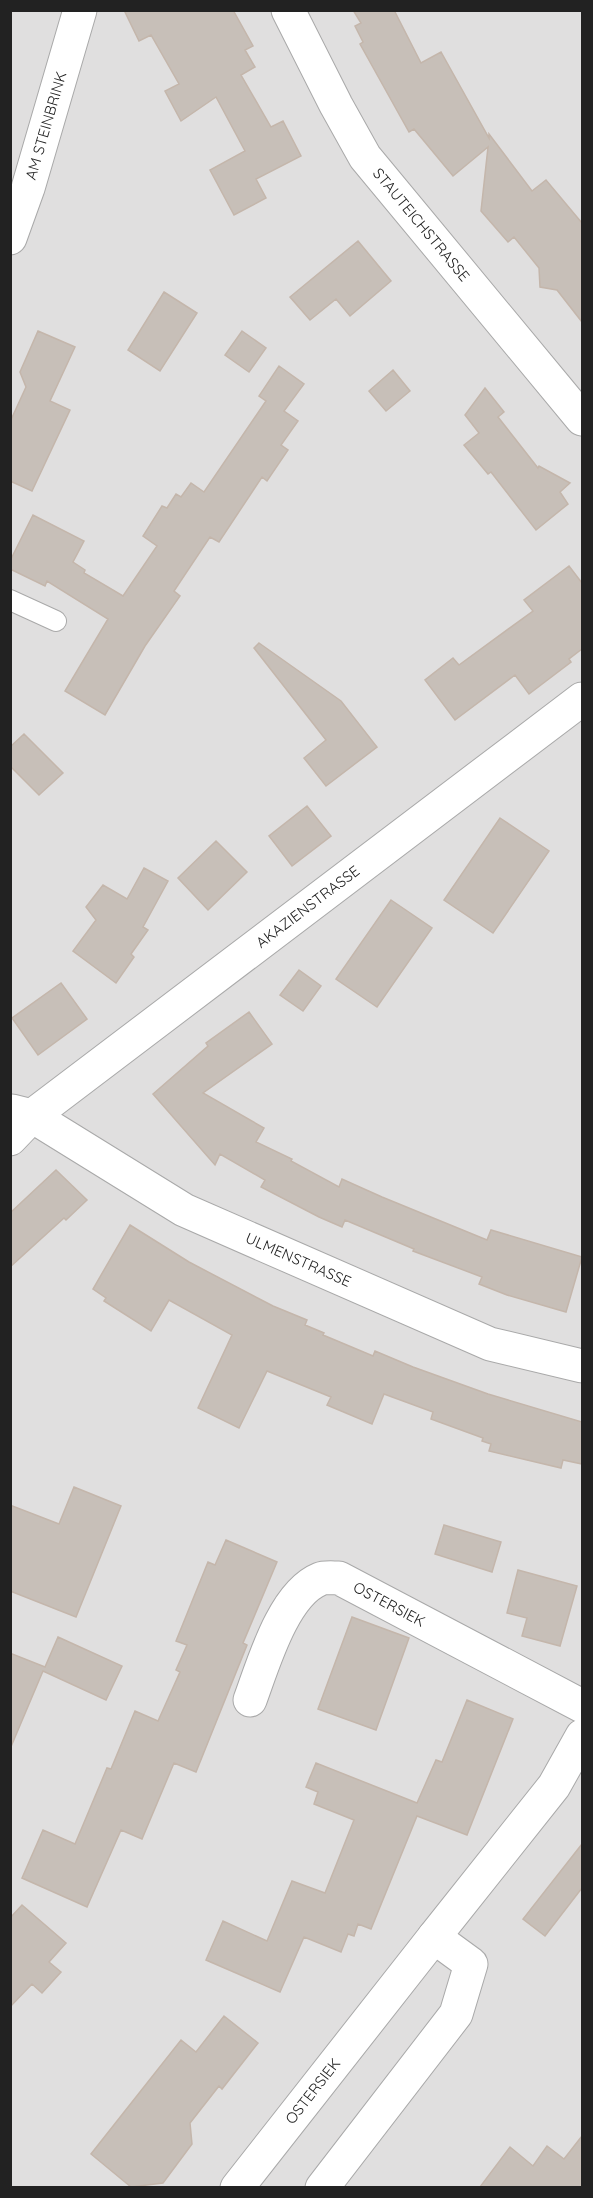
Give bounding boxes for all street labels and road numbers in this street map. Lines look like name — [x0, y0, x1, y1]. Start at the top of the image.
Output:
street label: AM STEINBRINK — [21, 69, 70, 182]
street label: STAUTEICHSTRASSE — [369, 164, 474, 285]
street label: AKAZIENSTRASSE — [252, 861, 363, 952]
street label: ULMENSTRASSE — [243, 1228, 354, 1291]
street label: OSTERSIEK — [350, 1577, 429, 1631]
street label: OSTERSIEK — [281, 2054, 344, 2128]

